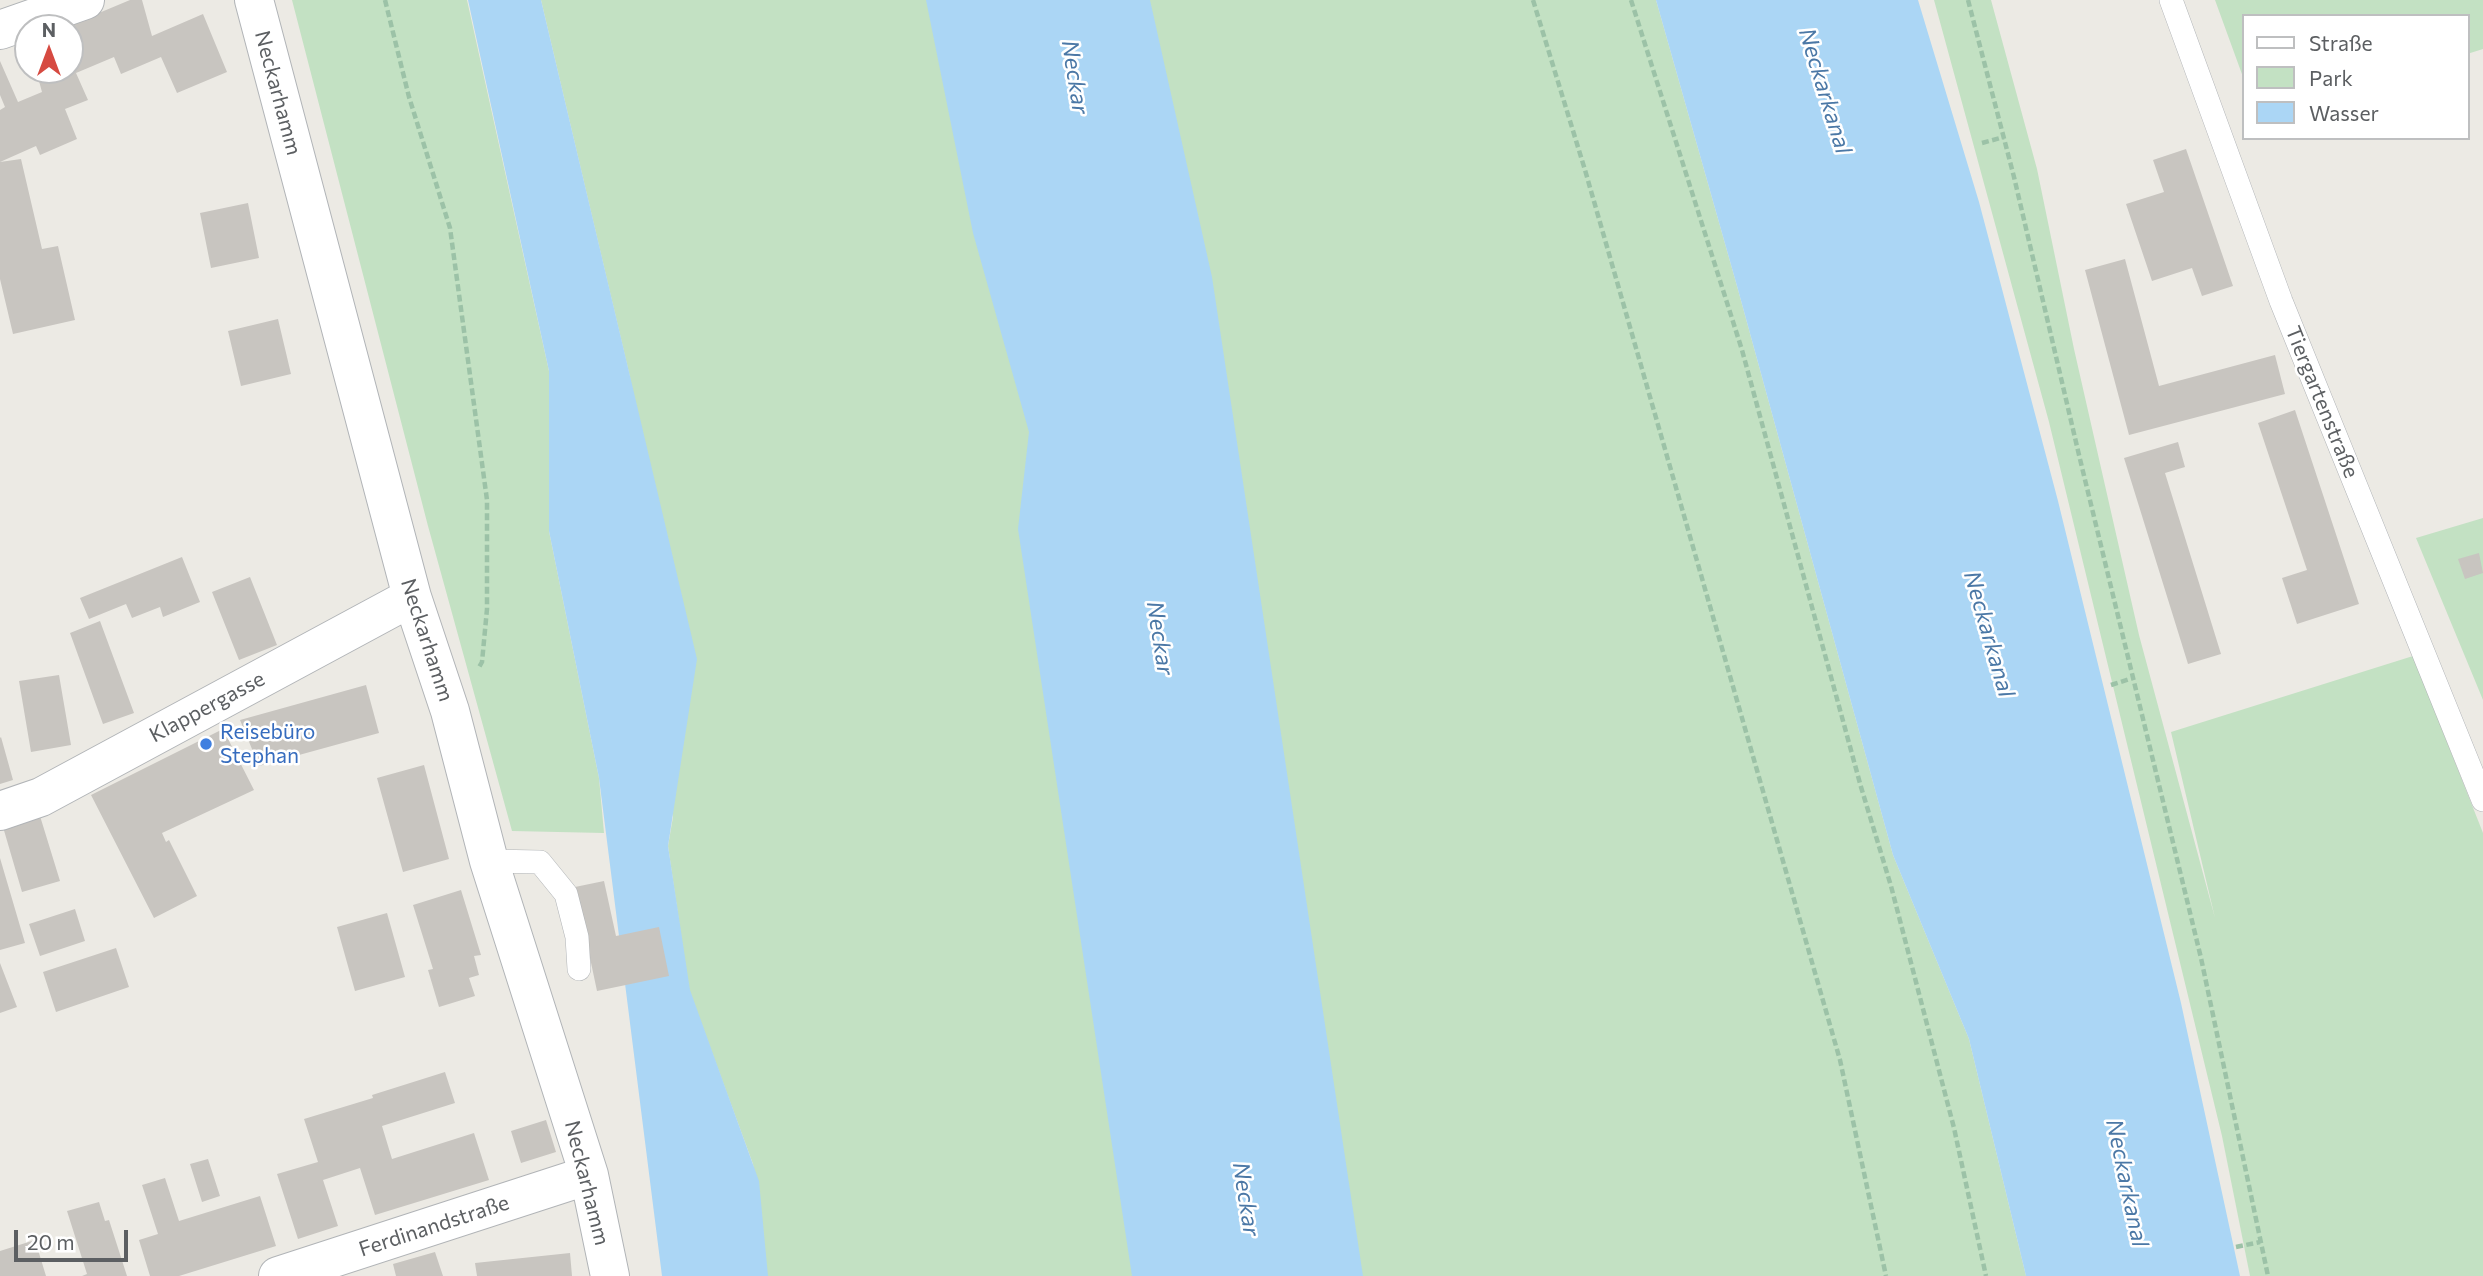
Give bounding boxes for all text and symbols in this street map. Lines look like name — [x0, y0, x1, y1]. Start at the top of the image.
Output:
north arrow — [14, 14, 84, 84]
legend — [2242, 14, 2469, 140]
text: N — [42, 18, 56, 41]
water label: Neckarkanal — [1793, 25, 1857, 157]
street label: Neckarhamm — [249, 28, 307, 158]
text: Straße — [2309, 30, 2373, 55]
water label: Neckar — [1056, 38, 1094, 116]
text: Park — [2309, 65, 2353, 90]
text: Wasser — [2309, 100, 2379, 125]
street label: Tiergartenstraße — [2280, 322, 2364, 482]
water label: Neckarkanal — [1958, 568, 2020, 700]
street label: Neckarhamm — [395, 575, 459, 705]
water label: Neckar — [1141, 599, 1179, 677]
street label: Klappergasse — [145, 666, 269, 748]
place label: Reisebüro Stephan — [220, 719, 315, 769]
marker: Reisebüro Stephan — [198, 736, 214, 752]
water label: Neckarkanal — [2100, 1117, 2154, 1249]
street label: Neckarhamm — [559, 1118, 615, 1248]
water label: Neckar — [1227, 1160, 1265, 1238]
street label: Ferdinandstraße — [356, 1190, 512, 1262]
scale bar — [18, 1216, 131, 1260]
text: 20 m — [27, 1229, 75, 1254]

